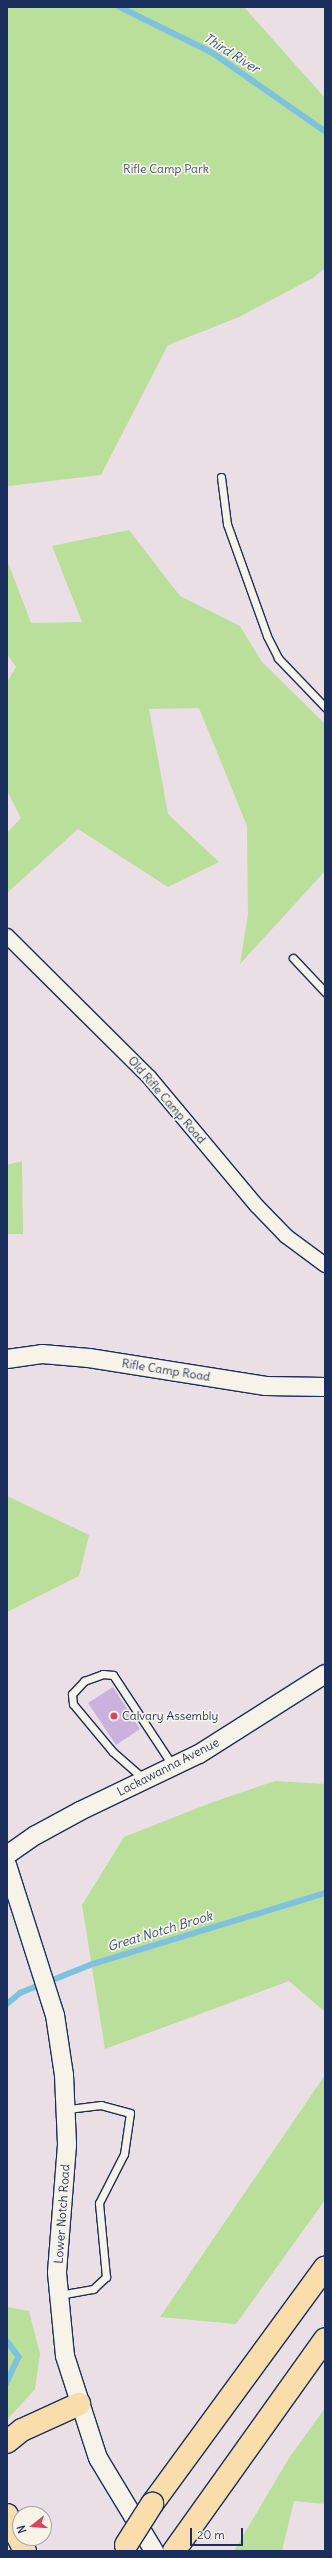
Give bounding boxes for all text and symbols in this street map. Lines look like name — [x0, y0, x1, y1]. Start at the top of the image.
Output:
water label: Third River — [200, 31, 262, 77]
park label: Rifle Camp Park — [123, 162, 209, 176]
street label: Old Rifle Camp Road — [125, 1053, 209, 1147]
street label: Rifle Camp Road — [121, 1356, 211, 1384]
place label: Calvary Assembly — [122, 1709, 218, 1723]
marker: Calvary Assembly — [109, 1711, 119, 1721]
street label: Lackawanna Avenue — [115, 1735, 221, 1799]
water label: Great Notch Brook — [106, 1909, 214, 1955]
street label: Lower Notch Road — [51, 2164, 73, 2264]
north arrow — [12, 2506, 52, 2546]
scale bar — [192, 2520, 245, 2546]
text: N — [14, 2524, 29, 2535]
text: 20 m — [197, 2527, 225, 2542]

